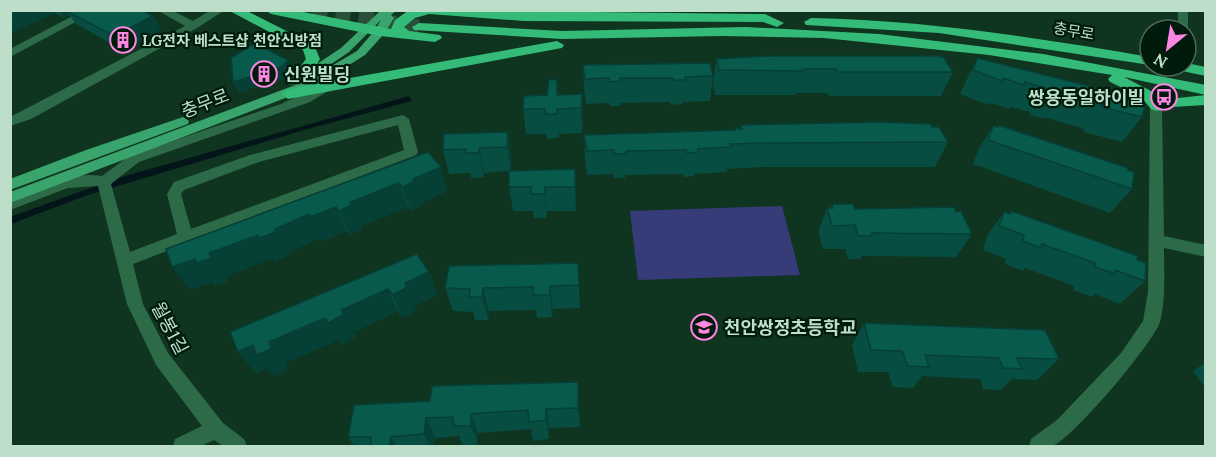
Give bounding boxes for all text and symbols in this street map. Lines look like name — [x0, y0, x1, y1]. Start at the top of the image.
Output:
street label: 충무로 — [1052, 18, 1096, 44]
north arrow — [1138, 18, 1198, 78]
building icon: LG전자 베스트샵 천안신방점 — [108, 25, 138, 55]
place label: LG전자 베스트샵 천안신방점 — [142, 31, 322, 50]
text: N — [1150, 49, 1171, 73]
building icon: 신원빌딩 — [249, 59, 279, 89]
place label: 신원빌딩 — [284, 63, 350, 86]
bus stop icon: 쌍용동일하이빌 — [1149, 82, 1179, 112]
street label: 충무로 — [178, 83, 232, 123]
place label: 쌍용동일하이빌 — [1028, 86, 1144, 109]
street label: 월봉1길 — [147, 298, 193, 358]
school or university icon: 천안쌍정초등학교 — [689, 312, 719, 342]
place label: 천안쌍정초등학교 — [724, 316, 856, 339]

